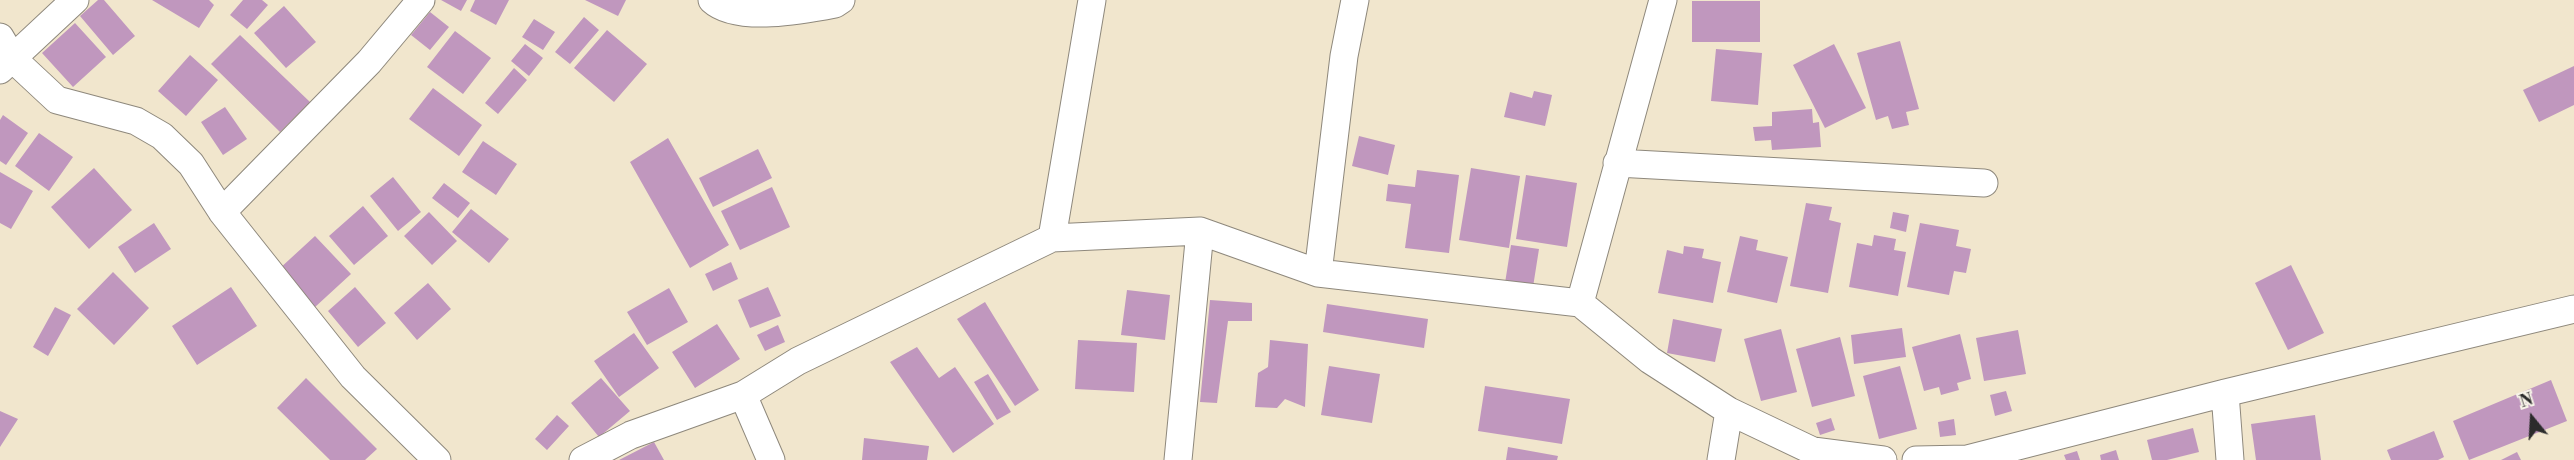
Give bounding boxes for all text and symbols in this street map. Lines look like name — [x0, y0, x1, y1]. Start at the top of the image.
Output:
north arrow — [2502, 388, 2562, 448]
text: N — [2517, 389, 2536, 412]

